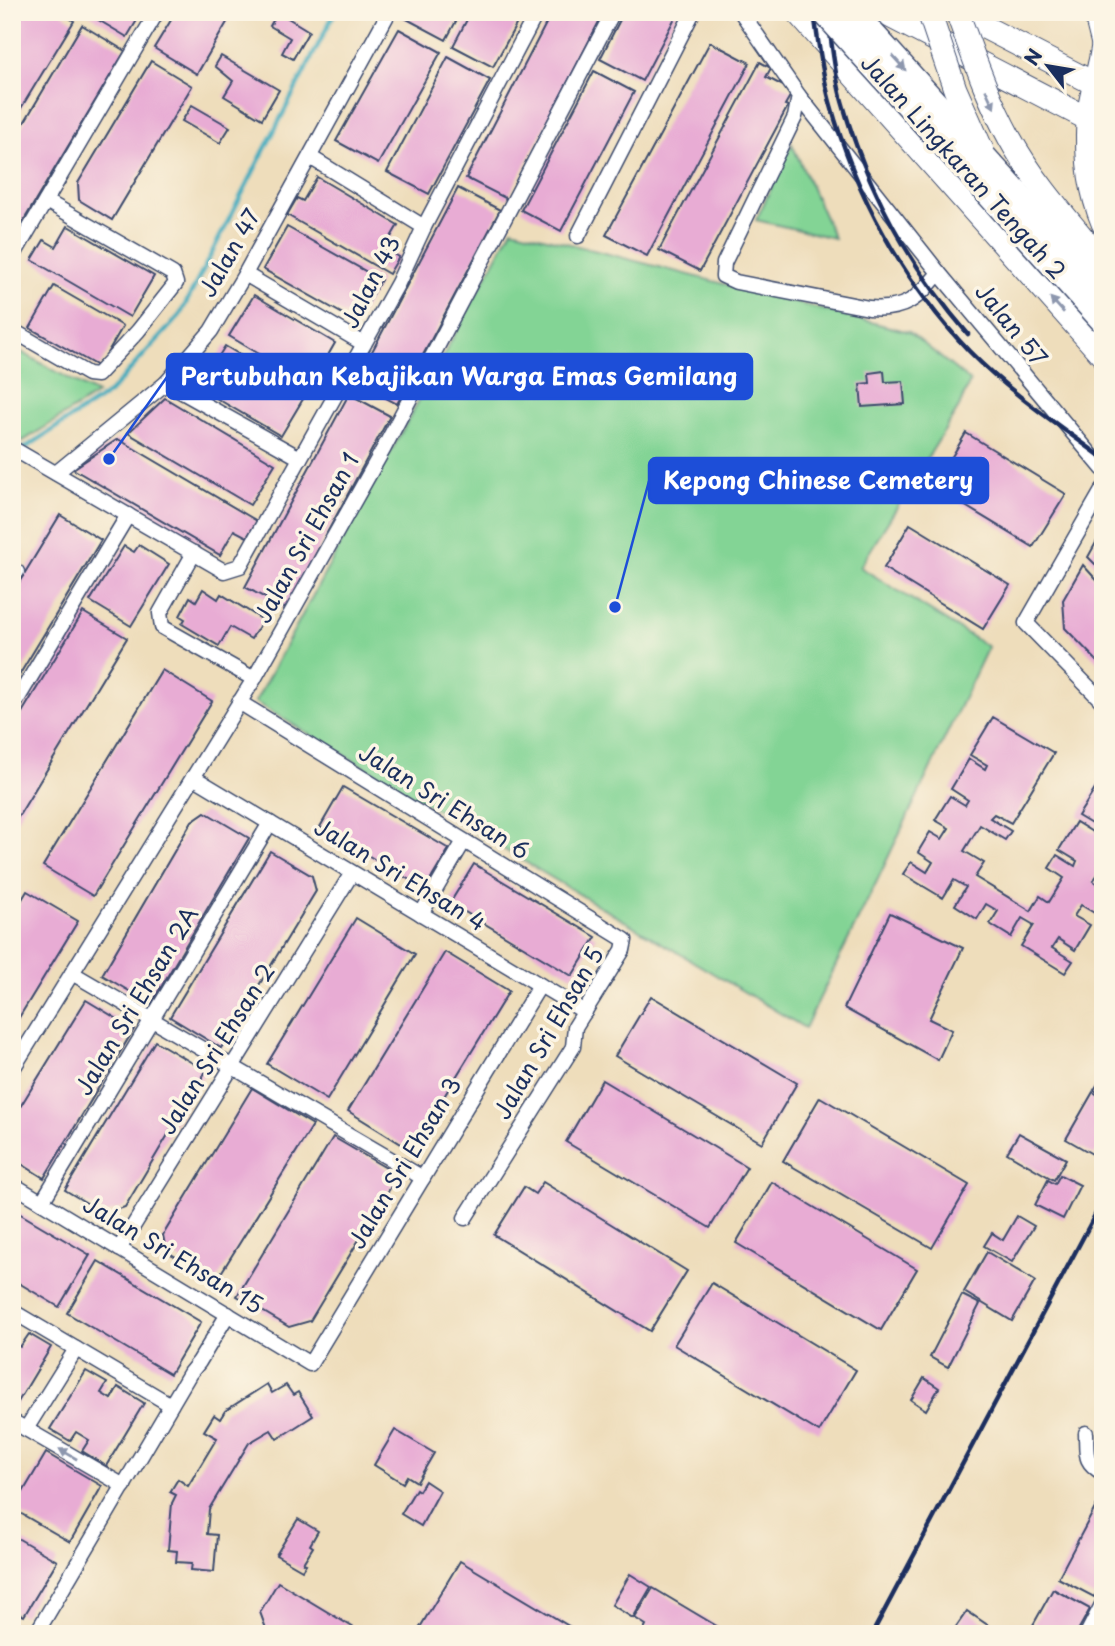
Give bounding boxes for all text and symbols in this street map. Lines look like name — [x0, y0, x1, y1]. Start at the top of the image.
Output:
north arrow — [1014, 32, 1084, 102]
text: N — [1017, 43, 1048, 70]
street label: Jalan Lingkaran Tengah 2 — [853, 46, 1075, 286]
one-way arrow — [891, 54, 907, 72]
one-way arrow — [984, 89, 996, 109]
street label: Jalan 47 — [189, 201, 268, 303]
street label: Jalan 43 — [331, 229, 408, 334]
street label: Jalan 57 — [968, 275, 1057, 373]
one-way arrow — [1049, 296, 1065, 314]
callout: Pertubuhan Kebajikan Warga Emas Gemilang — [167, 354, 752, 399]
text: Pertubuhan Kebajikan Warga Emas Gemilang — [181, 357, 737, 393]
street label: Jalan Sri Ehsan 1 — [244, 446, 367, 629]
callout: Kepong Chinese Cemetery — [649, 458, 988, 503]
text: Kepong Chinese Cemetery — [663, 461, 973, 497]
street label: Jalan Sri Ehsan 6 — [353, 734, 537, 867]
street label: Jalan Sri Ehsan 4 — [308, 809, 493, 939]
street label: Jalan Sri Ehsan 2A — [65, 899, 206, 1101]
street label: Jalan Sri Ehsan 5 — [484, 939, 611, 1125]
street label: Jalan Sri Ehsan 2 — [149, 956, 282, 1141]
street label: Jalan Sri Ehsan 3 — [339, 1070, 469, 1255]
street label: Jalan Sri Ehsan 15 — [77, 1186, 271, 1321]
one-way arrow — [58, 1447, 77, 1460]

